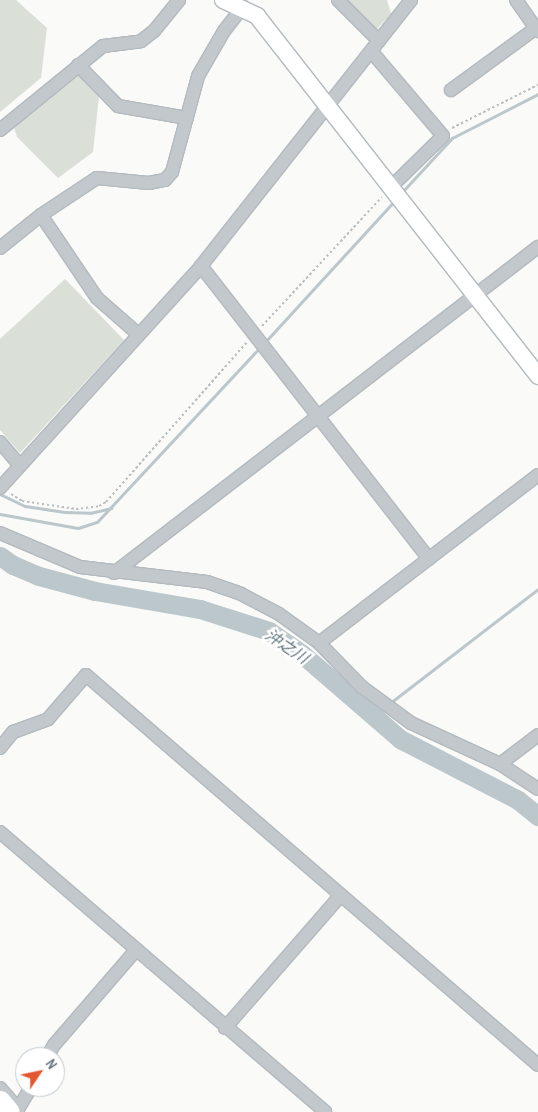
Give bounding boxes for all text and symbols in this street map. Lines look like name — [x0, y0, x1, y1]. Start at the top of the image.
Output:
water label: 沖之川 — [262, 625, 312, 667]
north arrow — [15, 1047, 65, 1097]
text: N — [42, 1056, 61, 1073]

